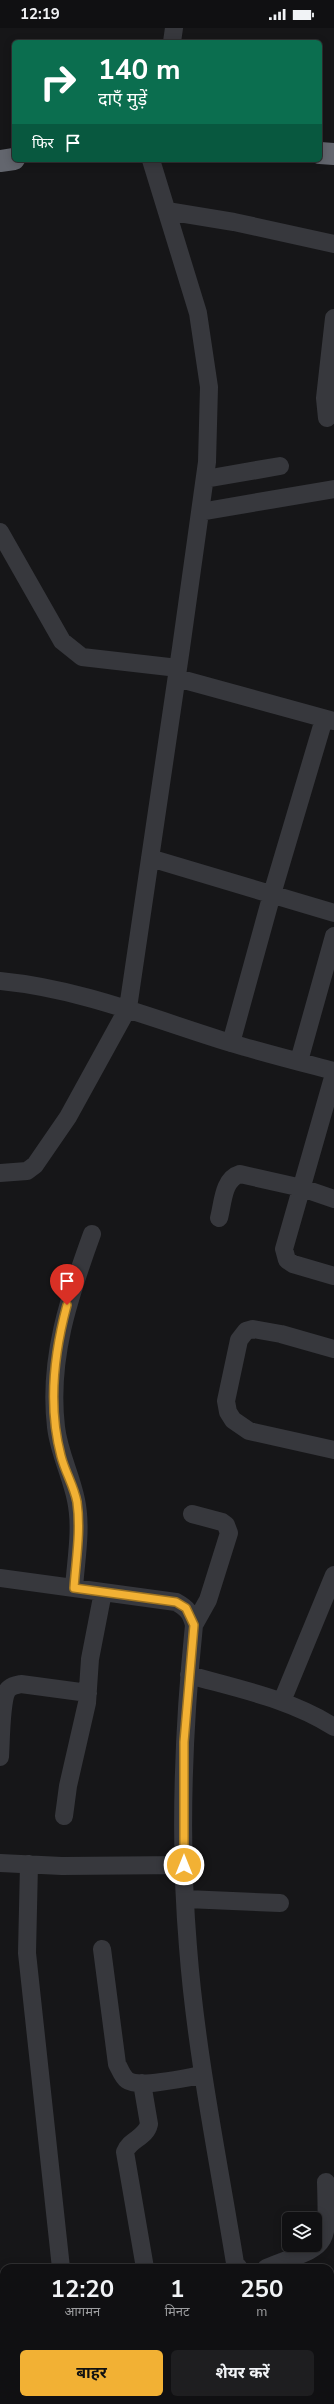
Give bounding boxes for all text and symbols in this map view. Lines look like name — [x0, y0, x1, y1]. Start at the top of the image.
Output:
text: 12:19 — [20, 4, 60, 24]
text: 140 m — [98, 51, 181, 89]
icon: right — [32, 56, 84, 108]
text: दाएँ मुड़ें — [98, 87, 147, 111]
icon: arrive — [62, 132, 84, 154]
text: फिर — [32, 133, 54, 153]
pin — [50, 1264, 84, 1305]
icon: arrive — [56, 1270, 78, 1292]
position arrow — [163, 1844, 205, 1886]
map controls — [282, 2212, 322, 2252]
button: layers — [282, 2212, 322, 2252]
text: 12:20 — [51, 2273, 114, 2305]
text: 1 — [170, 2273, 184, 2305]
text: 250 — [240, 2273, 283, 2305]
text: आगमन — [65, 2303, 100, 2321]
text: मिनट — [165, 2303, 190, 2321]
text: m — [256, 2303, 267, 2321]
button: बाहर — [20, 2350, 163, 2396]
button: शेयर करें — [171, 2350, 314, 2396]

